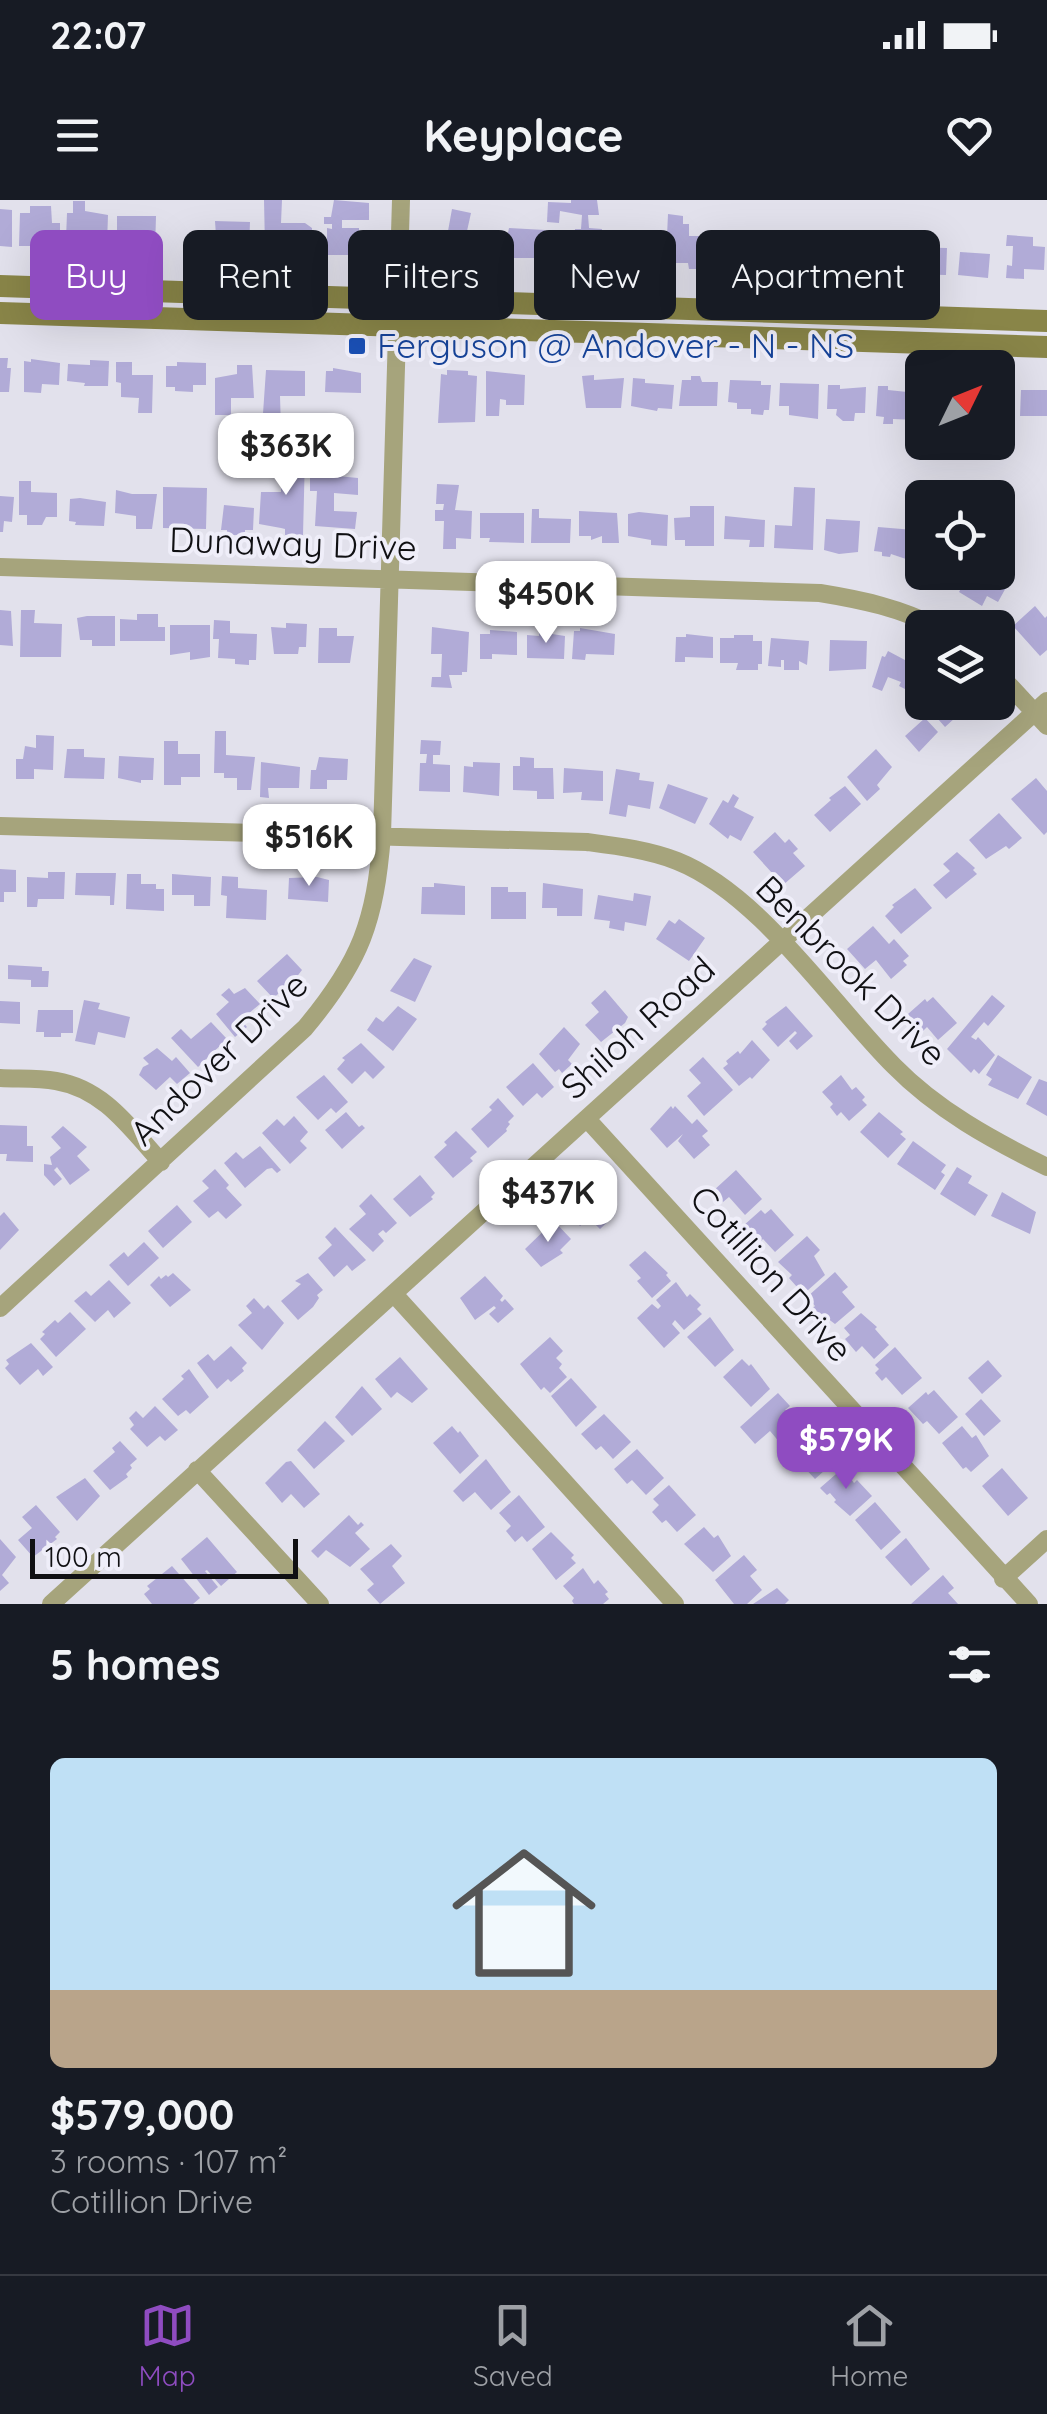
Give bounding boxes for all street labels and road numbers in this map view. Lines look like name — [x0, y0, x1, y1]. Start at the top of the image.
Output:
street label: Dunaway Drive — [169, 517, 418, 569]
street label: Benbrook Drive — [747, 866, 956, 1075]
street label: Shiloh Road — [551, 947, 723, 1108]
street label: Andover Drive — [120, 962, 316, 1154]
street label: Cotillion Drive — [681, 1176, 862, 1371]

